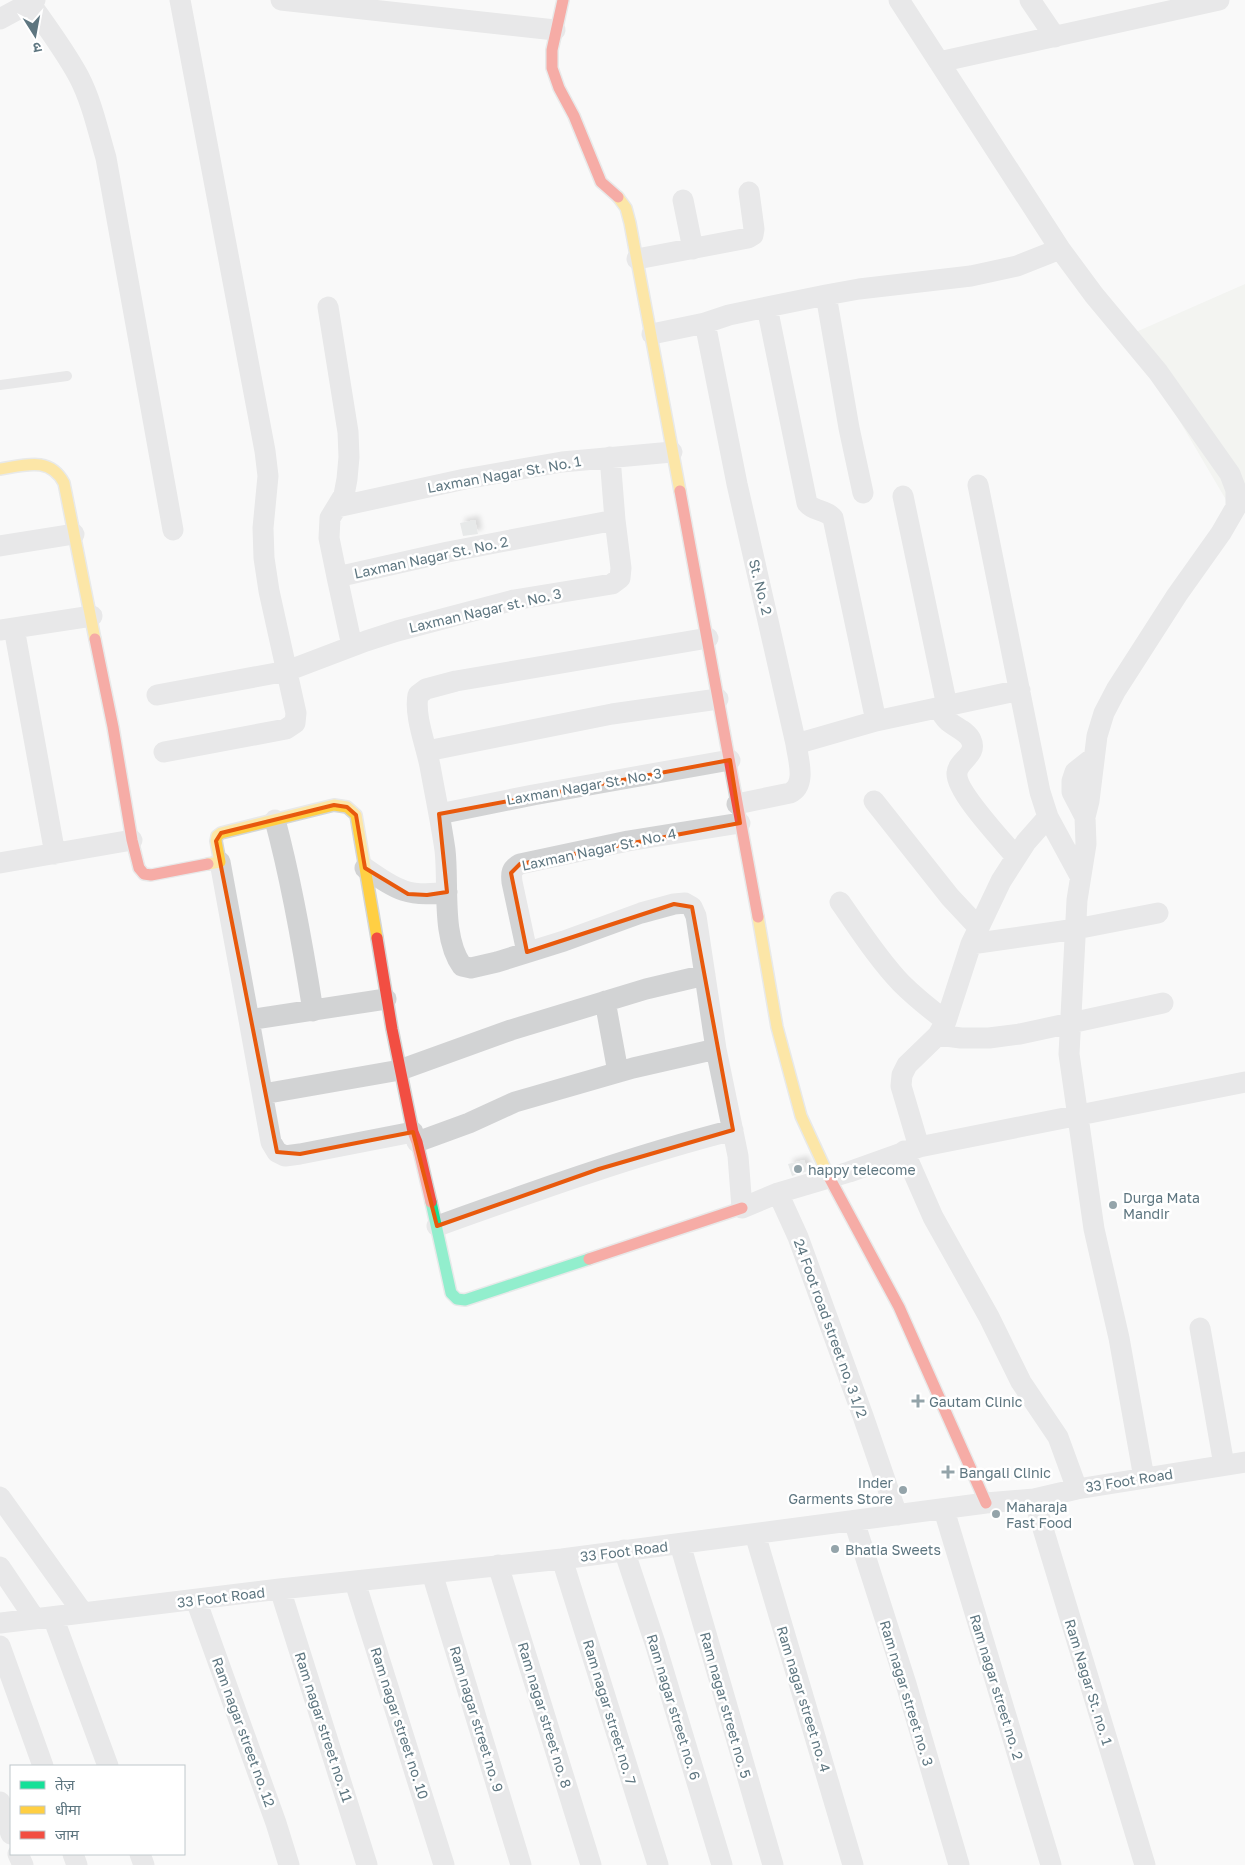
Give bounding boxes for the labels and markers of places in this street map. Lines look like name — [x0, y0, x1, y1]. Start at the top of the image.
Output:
place label: happy telecome — [808, 1161, 916, 1178]
marker: happy telecome — [792, 1163, 804, 1175]
place label: Durga Mata Mandir — [1123, 1189, 1200, 1222]
marker: Durga Mata Mandir — [1107, 1199, 1119, 1211]
place label: Gautam Clinic — [929, 1393, 1023, 1410]
marker: Gautam Clinic — [911, 1394, 925, 1408]
place label: Bangali Clinic — [959, 1464, 1051, 1481]
marker: Bangali Clinic — [941, 1465, 955, 1479]
place label: Inder Garments Store — [788, 1474, 894, 1507]
marker: Inder Garments Store — [897, 1484, 909, 1496]
place label: Maharaja Fast Food — [1006, 1498, 1072, 1531]
marker: Maharaja Fast Food — [990, 1508, 1002, 1520]
place label: Bhatia Sweets — [845, 1541, 941, 1558]
marker: Bhatia Sweets — [829, 1543, 841, 1555]

